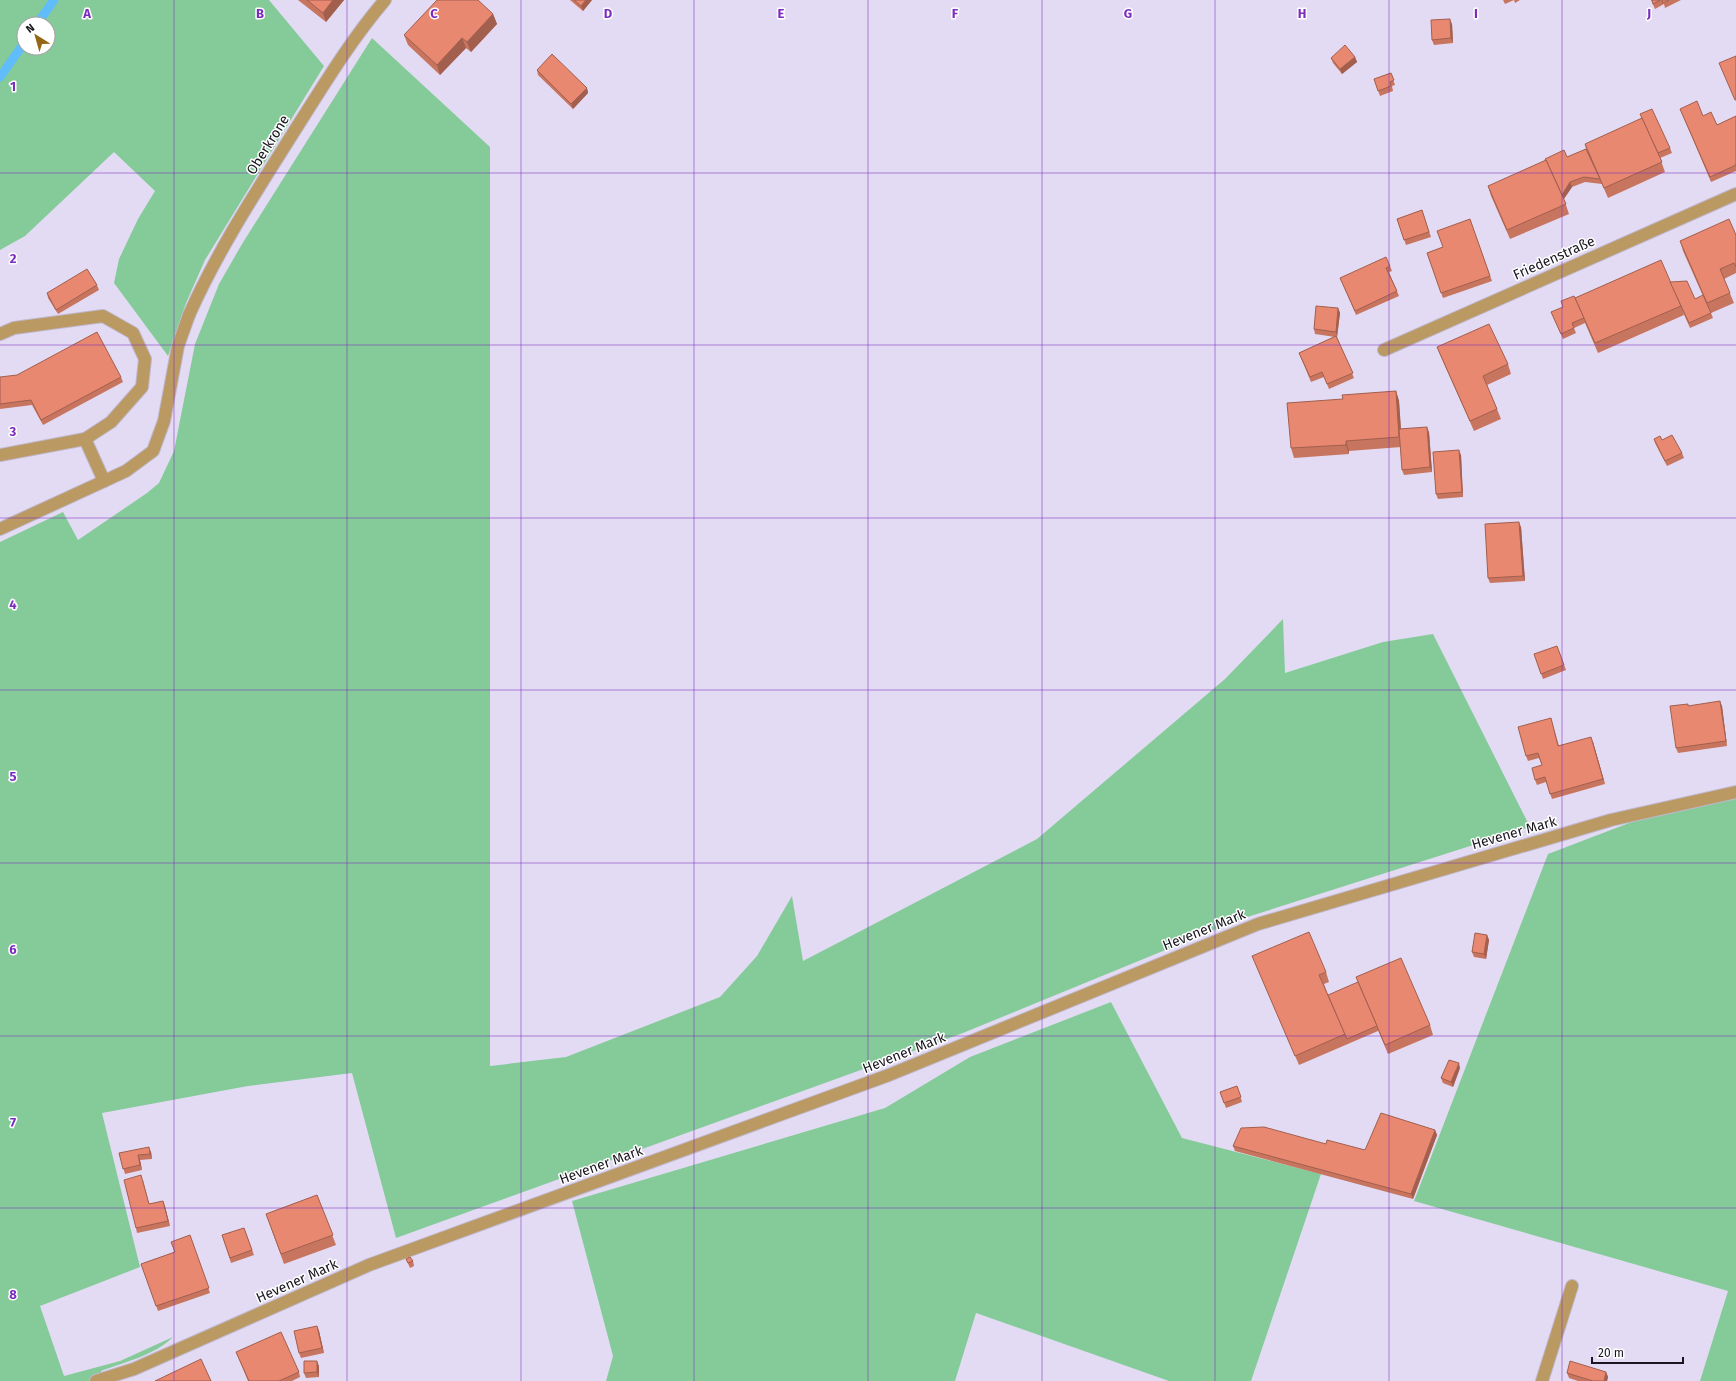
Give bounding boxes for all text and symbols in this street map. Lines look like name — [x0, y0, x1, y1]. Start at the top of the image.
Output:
text: A — [82, 6, 91, 21]
text: B — [256, 6, 264, 21]
text: C — [430, 6, 438, 21]
text: D — [604, 6, 613, 21]
text: E — [778, 6, 785, 21]
text: F — [952, 6, 959, 21]
text: G — [1124, 6, 1132, 21]
text: H — [1298, 6, 1306, 21]
text: I — [1474, 6, 1478, 21]
text: J — [1646, 6, 1651, 21]
north arrow — [16, 16, 56, 56]
text: N — [23, 21, 37, 36]
text: 1 — [10, 79, 16, 94]
street label: Oberkrone — [243, 112, 293, 178]
street label: Friedenstraße — [1511, 232, 1597, 284]
text: 2 — [10, 251, 17, 266]
text: 3 — [9, 424, 17, 439]
text: 4 — [9, 597, 17, 612]
text: 5 — [10, 769, 17, 784]
street label: Hevener Mark — [1470, 813, 1559, 853]
street label: Hevener Mark — [1160, 905, 1249, 954]
text: 6 — [9, 942, 17, 957]
street label: Hevener Mark — [860, 1028, 949, 1077]
text: 7 — [10, 1115, 16, 1130]
street label: Hevener Mark — [557, 1142, 646, 1188]
street label: Hevener Mark — [254, 1255, 341, 1307]
text: 8 — [9, 1287, 17, 1302]
scale bar — [1592, 1339, 1683, 1365]
text: 20 m — [1598, 1346, 1624, 1360]

